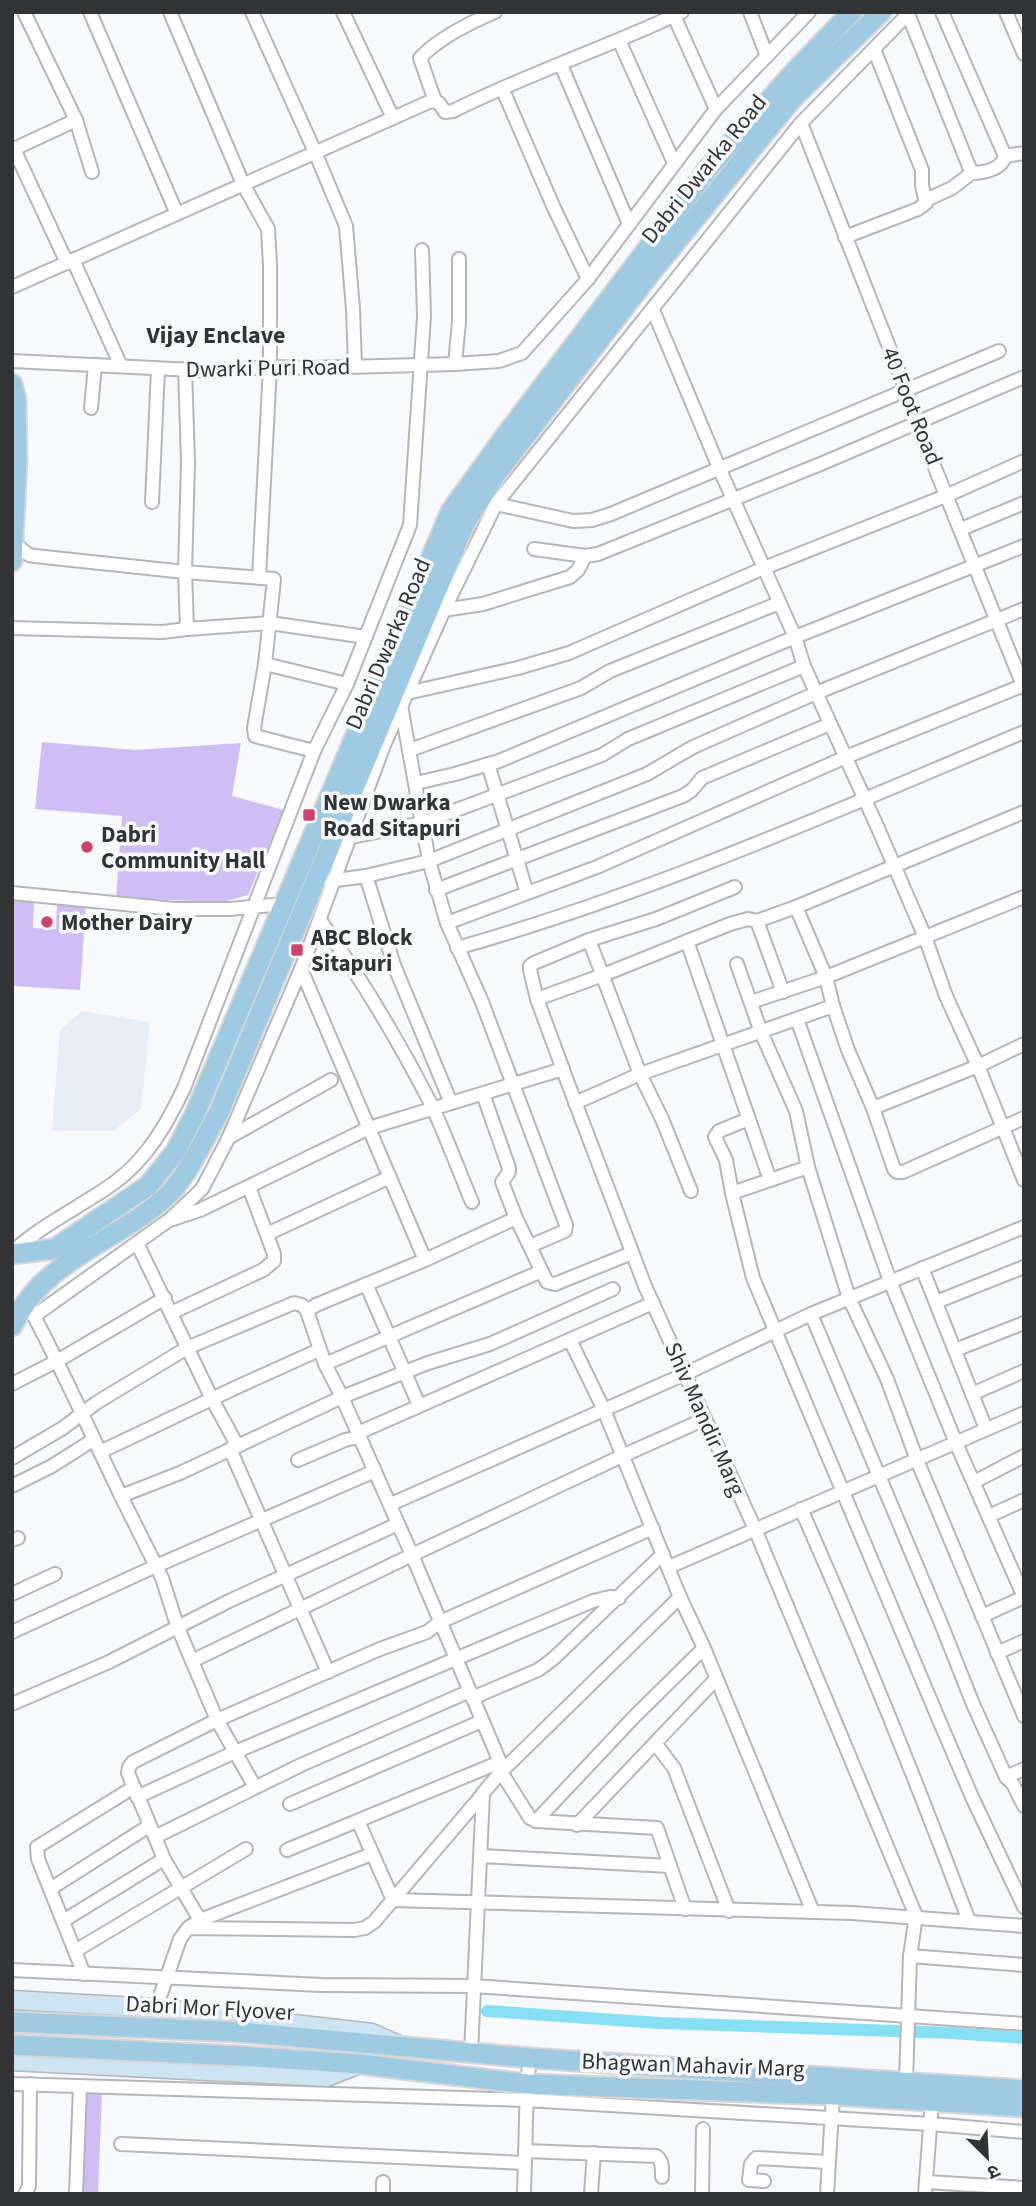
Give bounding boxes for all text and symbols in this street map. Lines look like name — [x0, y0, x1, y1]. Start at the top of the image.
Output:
street label: Dabri Dwarka Road — [633, 87, 775, 251]
district label: Vijay Enclave — [145, 318, 286, 353]
street label: 40 Foot Road — [873, 342, 951, 470]
street label: Dwarki Puri Road — [185, 350, 351, 386]
street label: Dabri Dwarka Road — [337, 553, 439, 735]
place label: New Dwarka Road Sitapuri — [323, 786, 461, 845]
marker: New Dwarka Road Sitapuri — [301, 807, 317, 823]
place label: Dabri Community Hall — [101, 818, 266, 877]
marker: Dabri Community Hall — [79, 839, 95, 855]
place label: Mother Dairy — [61, 906, 193, 939]
marker: Mother Dairy — [39, 914, 55, 930]
place label: ABC Block Sitapuri — [310, 921, 413, 980]
marker: ABC Block Sitapuri — [289, 942, 305, 958]
street label: Shiv Mandir Marg — [656, 1337, 754, 1502]
street label: Dabri Mor Flyover — [125, 1987, 296, 2029]
street label: Bhagwan Mahavir Marg — [581, 2045, 806, 2085]
north arrow — [952, 2122, 1022, 2192]
text: उ — [982, 2157, 1004, 2186]

